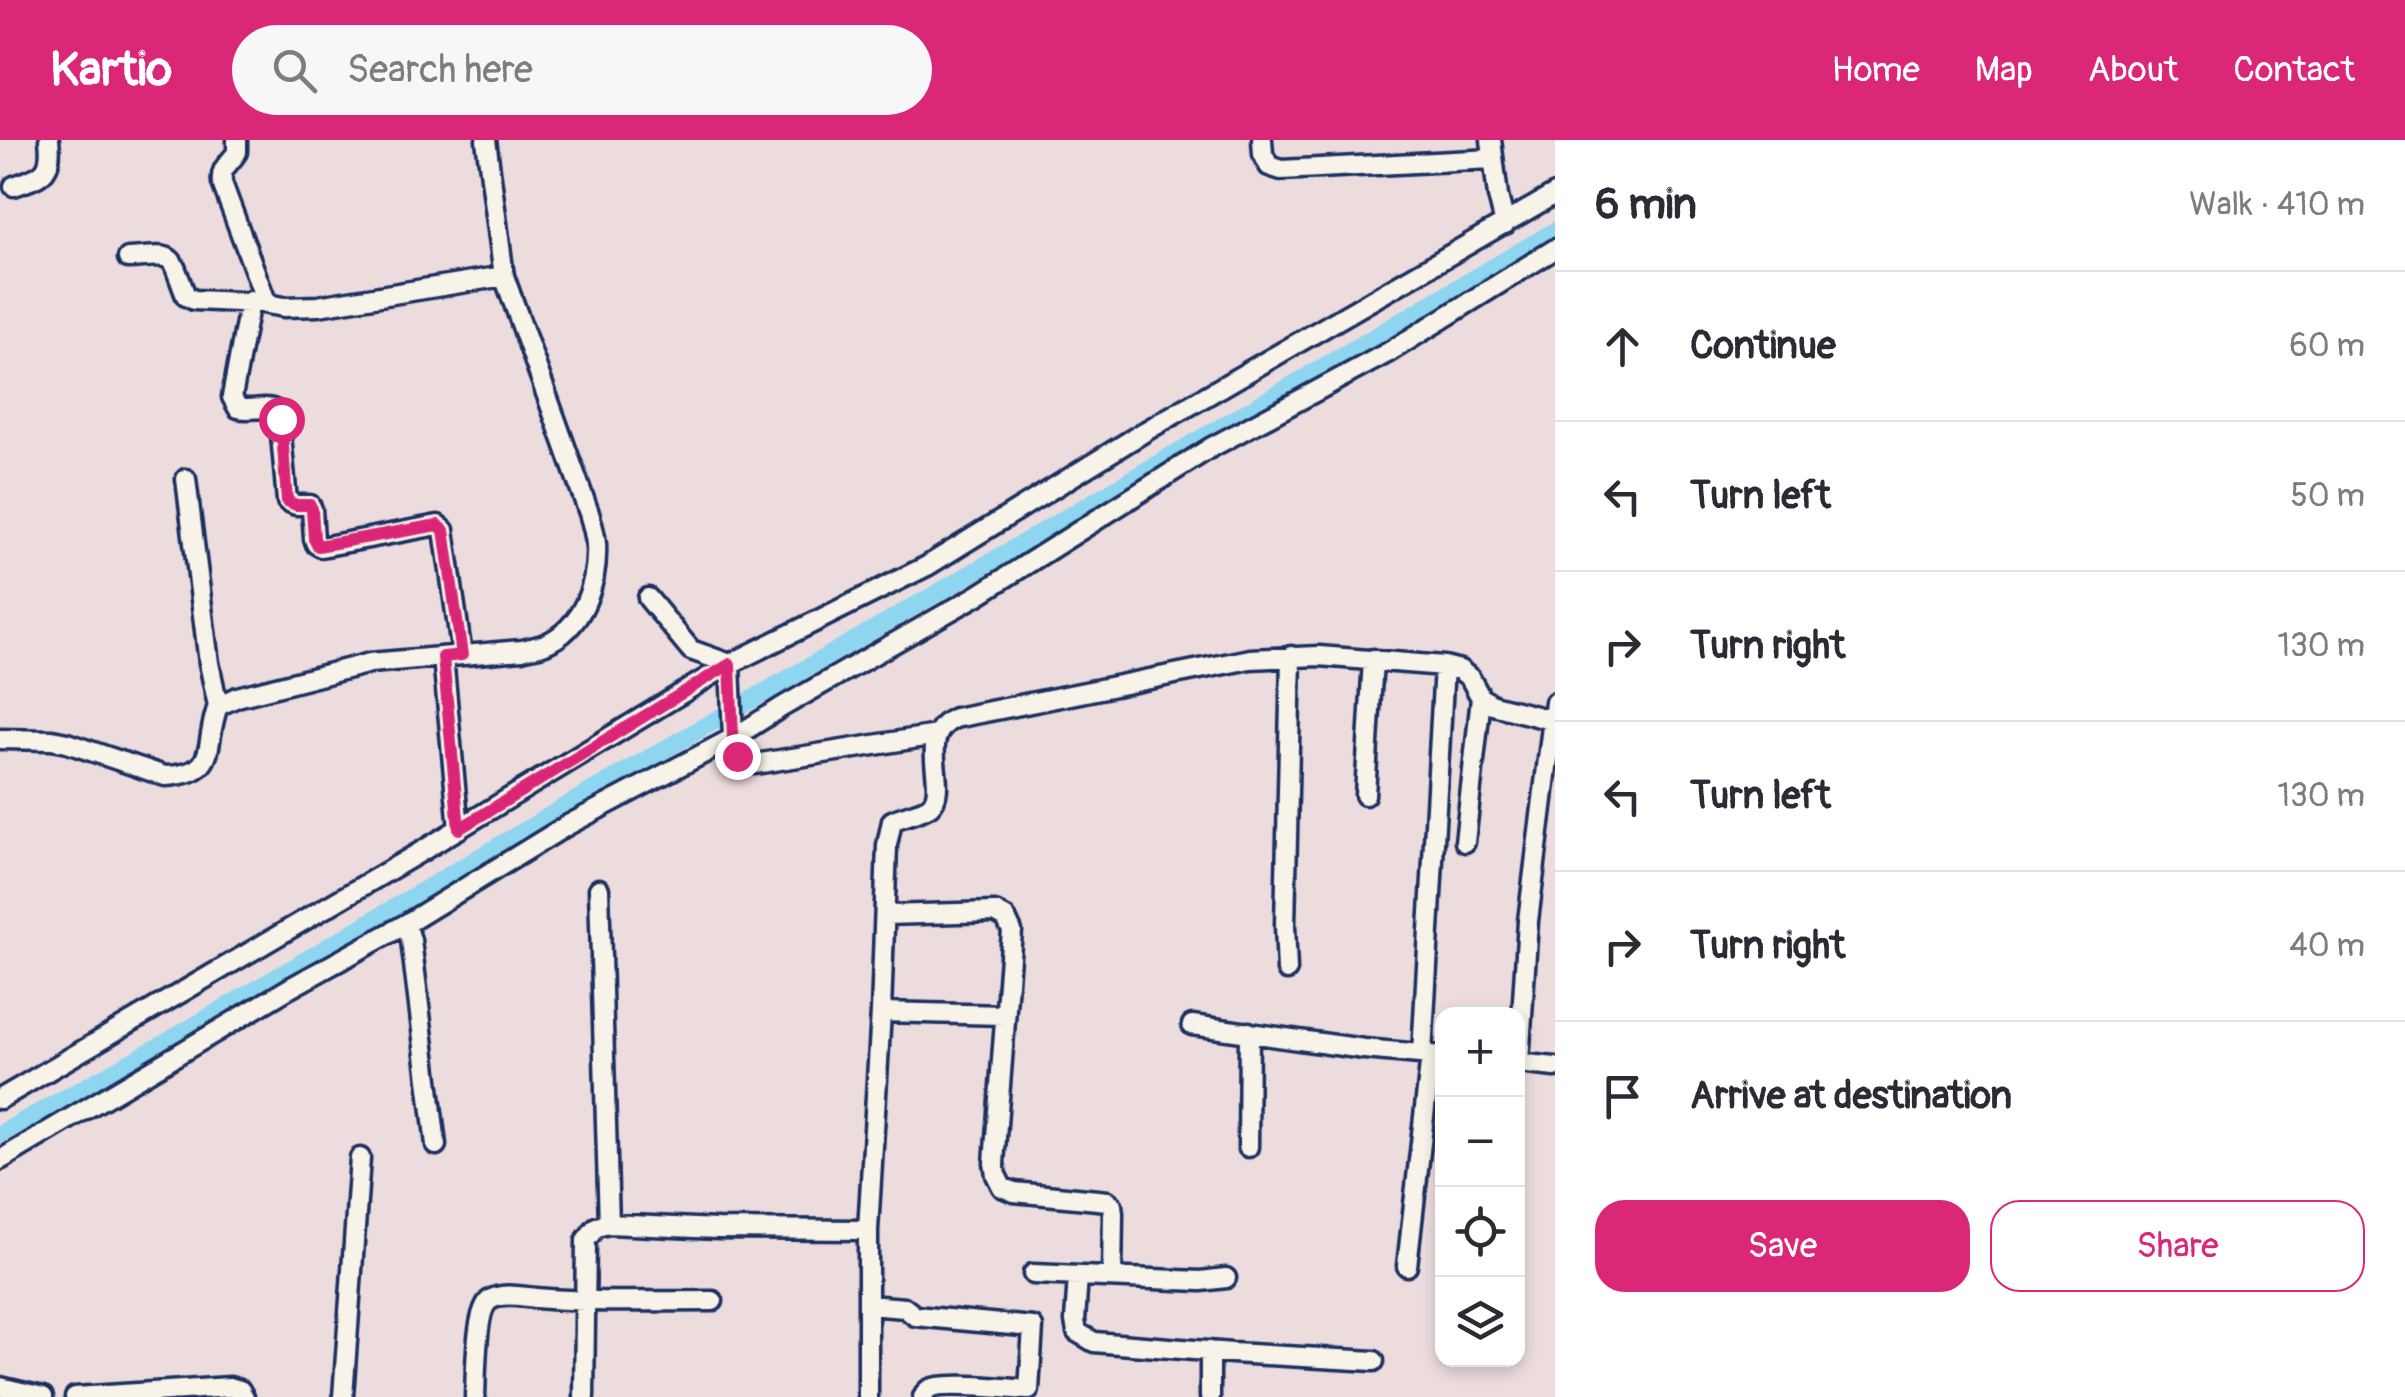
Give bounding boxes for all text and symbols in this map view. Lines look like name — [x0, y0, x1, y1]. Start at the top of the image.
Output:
search box — [232, 25, 932, 115]
text: Kartio — [50, 40, 172, 100]
icon: search — [267, 43, 322, 98]
text: Search here — [347, 46, 533, 94]
text: Home — [1832, 48, 1920, 92]
text: Map — [1975, 48, 2033, 92]
text: About — [2088, 48, 2178, 92]
text: Contact — [2233, 48, 2355, 92]
text: 6 min — [1595, 179, 1697, 231]
text: Walk · 410 m — [2189, 185, 2365, 225]
icon: ahead — [1595, 319, 1650, 374]
text: Continue — [1690, 322, 1836, 370]
text: 60 m — [2289, 326, 2365, 366]
route start — [259, 397, 305, 443]
icon: left — [1595, 469, 1650, 524]
text: Turn left — [1690, 472, 1831, 520]
text: 50 m — [2290, 476, 2365, 516]
icon: right — [1595, 619, 1650, 674]
text: Turn right — [1690, 622, 1845, 670]
text: 130 m — [2277, 626, 2365, 666]
route end — [715, 734, 761, 780]
icon: left — [1595, 769, 1650, 824]
text: Turn left — [1690, 772, 1831, 820]
text: 130 m — [2277, 776, 2365, 816]
icon: right — [1595, 919, 1650, 974]
text: Turn right — [1690, 922, 1845, 970]
text: 40 m — [2289, 926, 2365, 966]
map controls — [1435, 1007, 1525, 1367]
button: + — [1435, 1007, 1525, 1097]
icon: arrive — [1595, 1069, 1650, 1124]
text: Arrive at destination — [1690, 1072, 2012, 1120]
button: − — [1435, 1097, 1525, 1187]
button: locate — [1435, 1187, 1525, 1277]
button: Save — [1595, 1200, 1970, 1292]
button: Share — [1990, 1200, 2365, 1292]
button: layers — [1435, 1277, 1525, 1367]

